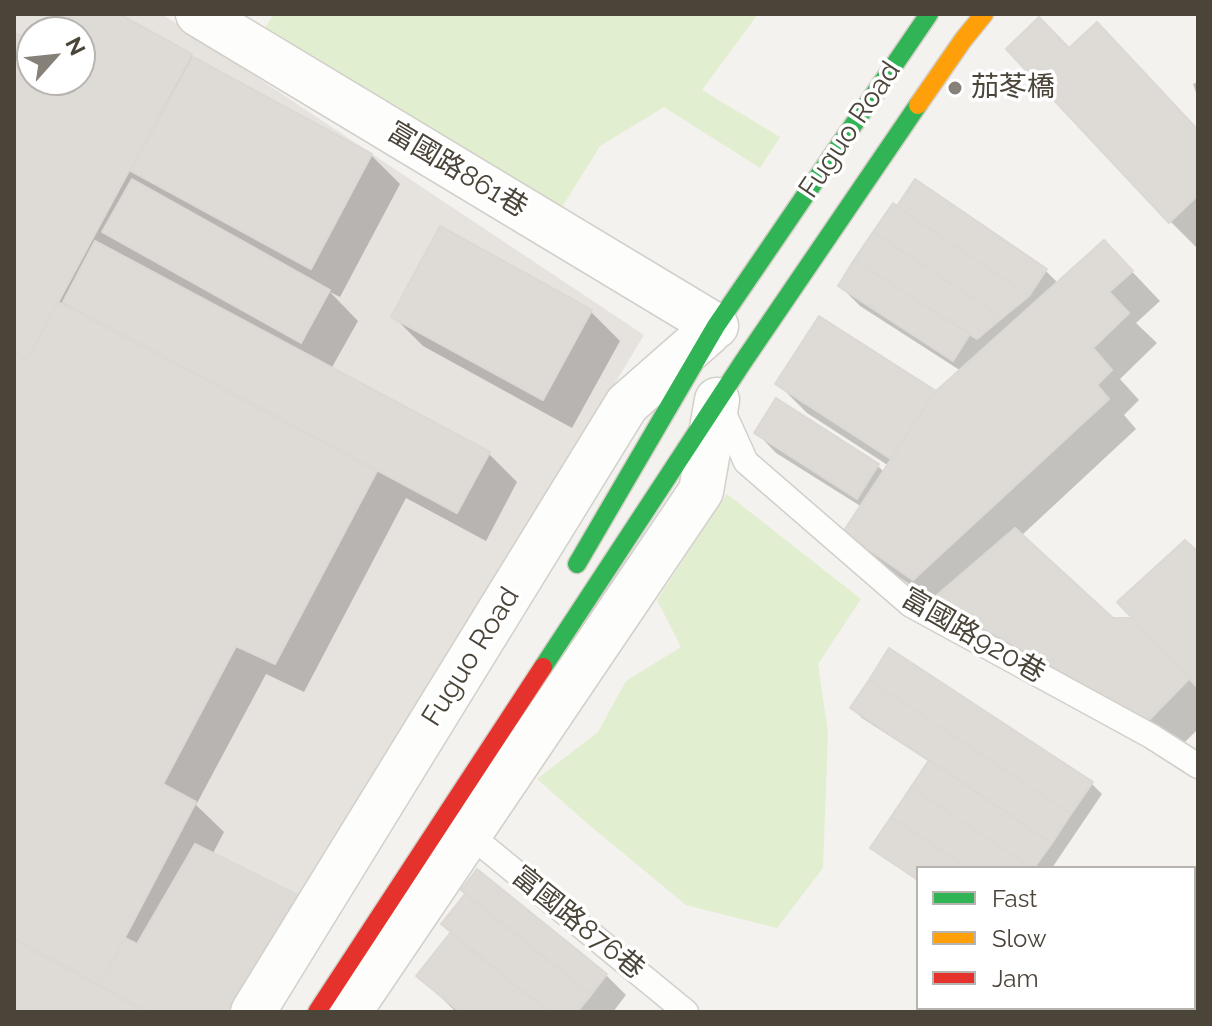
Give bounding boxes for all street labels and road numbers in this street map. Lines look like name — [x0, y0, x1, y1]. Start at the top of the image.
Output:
street label: Fuguo Road — [792, 55, 908, 205]
street label: 富國路861巷 — [381, 115, 533, 225]
street label: Fuguo Road — [415, 581, 527, 733]
street label: 富國路920巷 — [895, 581, 1051, 691]
street label: 富國路876巷 — [505, 859, 651, 987]

